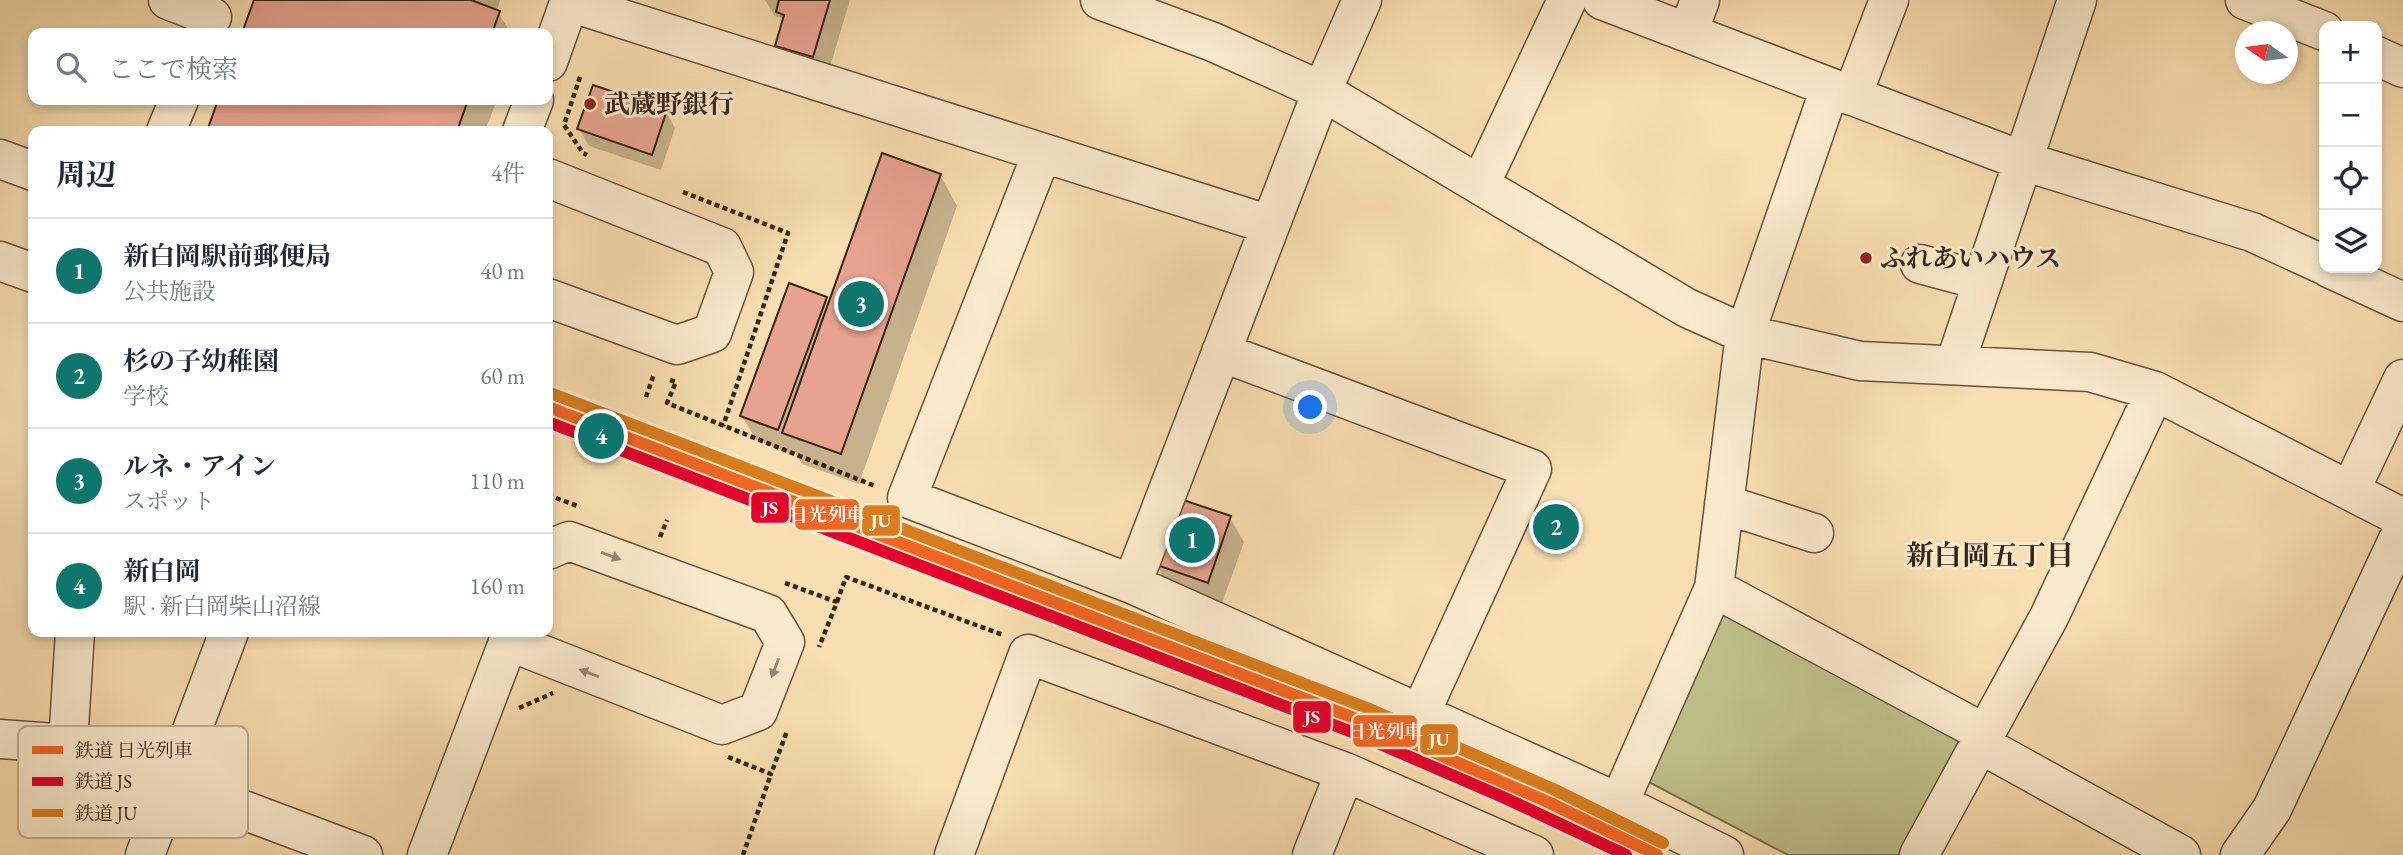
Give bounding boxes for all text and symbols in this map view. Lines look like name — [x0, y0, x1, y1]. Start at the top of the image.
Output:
north arrow — [2235, 21, 2298, 84]
map controls — [2319, 21, 2382, 273]
button: + — [2319, 21, 2382, 84]
search box — [28, 28, 553, 105]
icon: search — [52, 48, 90, 86]
text: ここで検索 — [108, 52, 238, 86]
button: − — [2319, 84, 2382, 147]
place label: 武蔵野銀行 — [604, 87, 734, 121]
marker: 武蔵野銀行 — [582, 96, 598, 112]
button: locate — [2319, 147, 2382, 210]
text: 周辺 — [56, 155, 116, 194]
text: 4件 — [491, 158, 525, 188]
button: layers — [2319, 210, 2382, 273]
text: 新白岡駅前郵便局 — [123, 239, 331, 273]
place label: ふれあいハウス — [1880, 241, 2061, 275]
marker: ふれあいハウス — [1858, 250, 1874, 266]
text: 1 — [73, 256, 85, 286]
text: 40 m — [480, 256, 525, 286]
text: 公共施設 — [123, 276, 215, 306]
pin: 3 — [838, 278, 884, 330]
text: 杉の子幼稚園 — [123, 344, 279, 378]
text: 2 — [73, 361, 85, 391]
text: 60 m — [480, 361, 525, 391]
text: 学校 — [123, 381, 169, 411]
your location — [1293, 390, 1327, 424]
pin: 4 — [578, 410, 624, 462]
text: ルネ・アイン — [123, 449, 276, 483]
text: 3 — [73, 466, 85, 496]
text: 110 m — [469, 466, 525, 496]
text: スポット — [123, 486, 215, 516]
line badge: JS — [750, 491, 790, 524]
text: JS — [760, 495, 778, 520]
line badge: 日光列車 — [794, 498, 860, 531]
pin: 2 — [1533, 501, 1579, 553]
text: 日光列車 — [789, 502, 865, 527]
line badge: JU — [861, 504, 901, 537]
text: JU — [868, 508, 892, 533]
pin: 1 — [1169, 514, 1215, 566]
district label: 新白岡五丁目 — [1906, 537, 2074, 573]
one-way arrow — [601, 551, 622, 562]
text: 新白岡 — [123, 554, 201, 588]
text: 4 — [73, 571, 85, 601]
text: 160 m — [469, 571, 525, 601]
text: 駅 · 新白岡柴山沼線 — [123, 591, 321, 621]
one-way arrow — [769, 658, 780, 679]
one-way arrow — [578, 667, 599, 678]
line badge: JS — [1292, 700, 1332, 734]
text: JS — [1302, 704, 1320, 729]
line badge: 日光列車 — [1352, 714, 1418, 748]
text: 日光列車 — [1347, 719, 1423, 744]
line badge: JU — [1419, 723, 1459, 756]
legend — [18, 726, 248, 838]
text: JU — [1426, 727, 1450, 752]
text: 鉄道 日光列車 — [75, 738, 193, 763]
text: 鉄道 JS — [75, 769, 132, 794]
text: 鉄道 JU — [75, 801, 137, 826]

